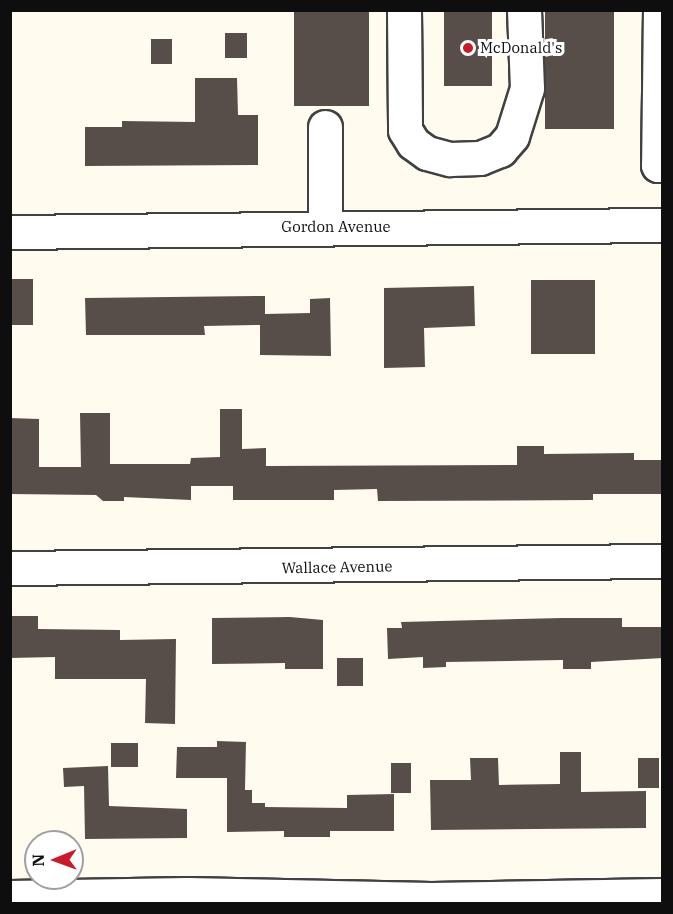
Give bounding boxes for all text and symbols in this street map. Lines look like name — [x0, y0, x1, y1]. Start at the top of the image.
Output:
place label: McDonald's — [480, 39, 562, 57]
marker: McDonald's — [461, 41, 475, 55]
street label: Gordon Avenue — [281, 218, 391, 236]
street label: Wallace Avenue — [281, 557, 393, 577]
north arrow — [24, 830, 84, 890]
text: N — [28, 854, 48, 867]

